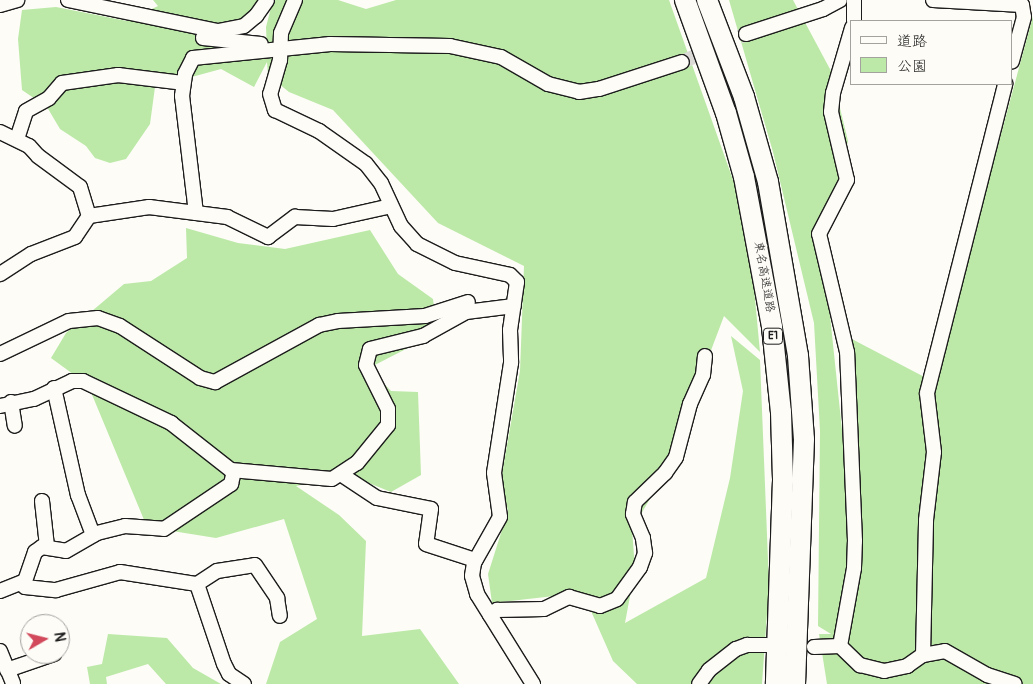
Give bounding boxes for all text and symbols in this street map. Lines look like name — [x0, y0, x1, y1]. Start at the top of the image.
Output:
legend — [850, 20, 1013, 85]
text: 道路 — [897, 32, 927, 51]
text: 公園 — [897, 57, 927, 76]
street label: 東名高速道路 — [751, 240, 777, 314]
road number: E1 — [762, 328, 784, 344]
north arrow — [20, 614, 70, 664]
text: N — [50, 631, 68, 643]

